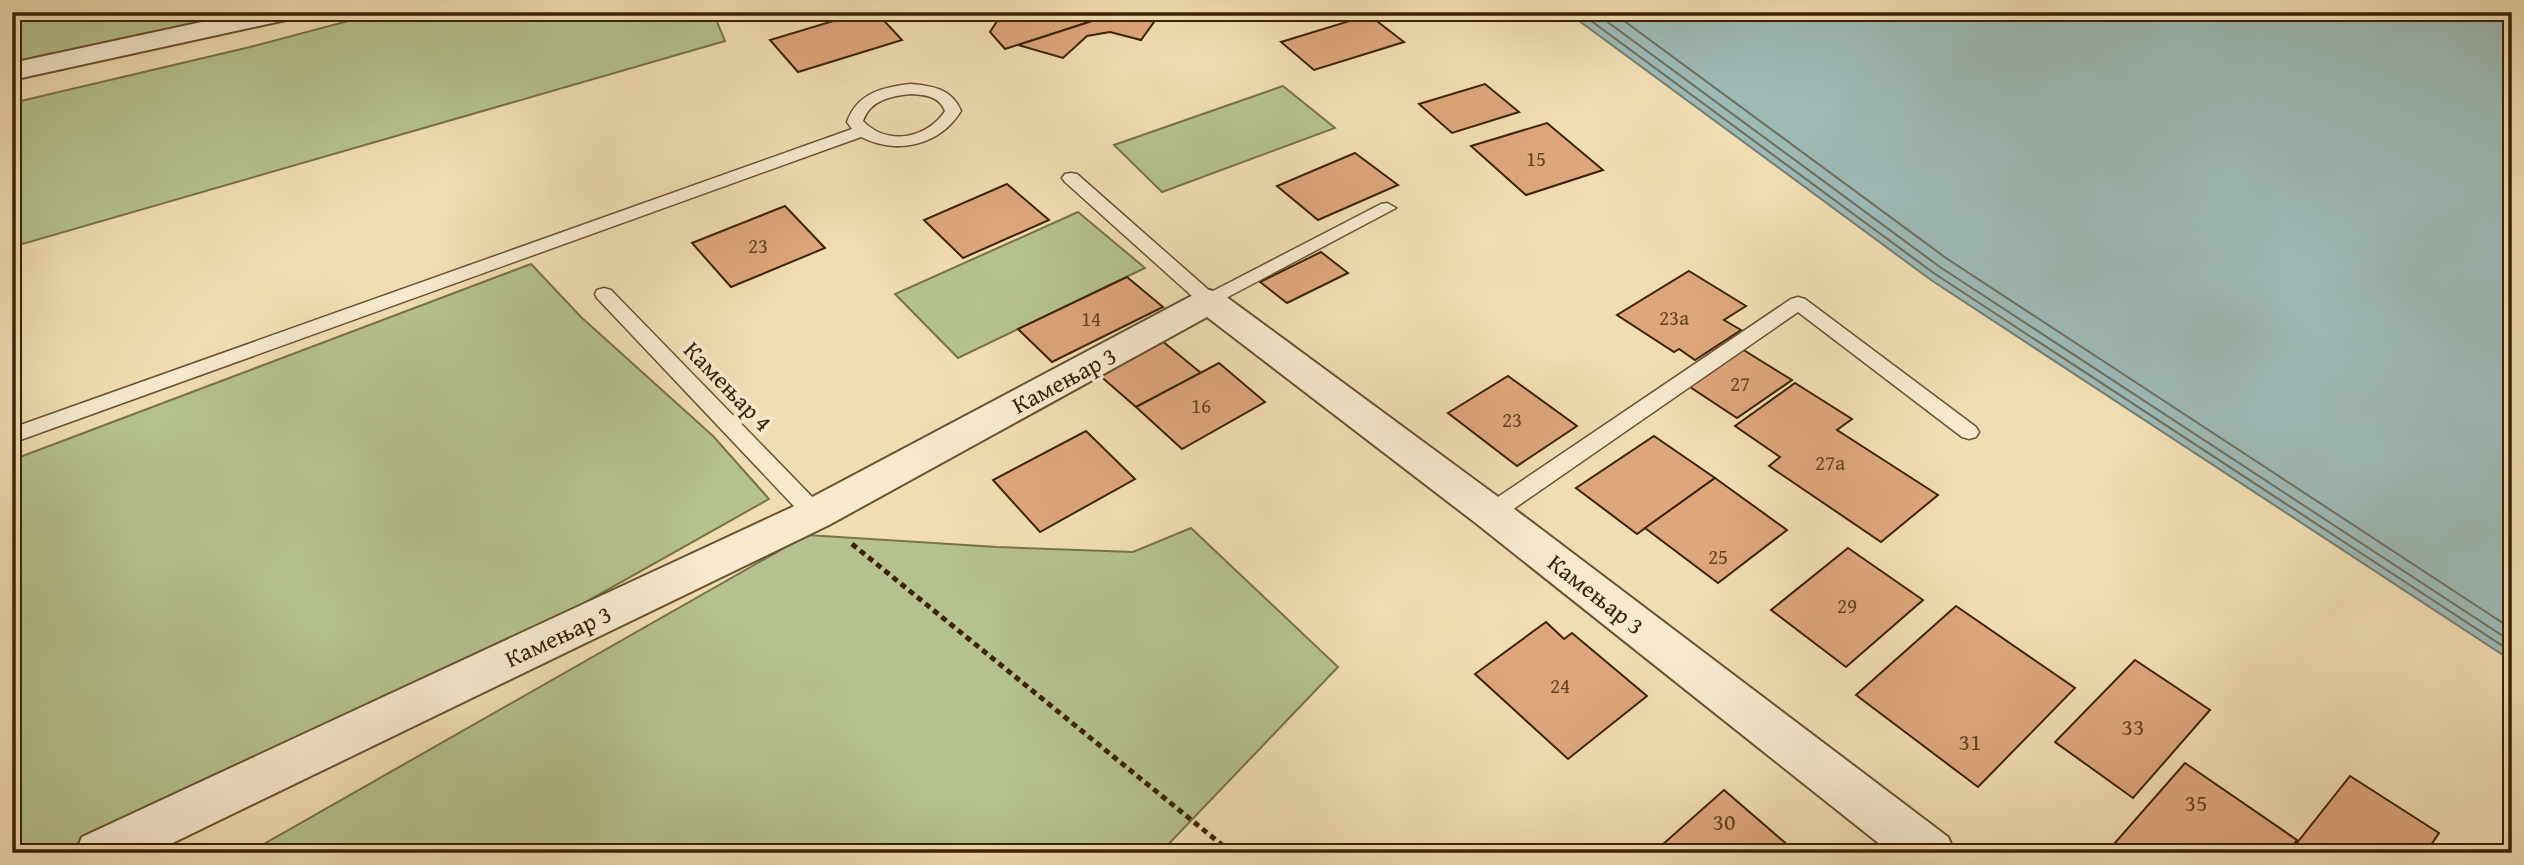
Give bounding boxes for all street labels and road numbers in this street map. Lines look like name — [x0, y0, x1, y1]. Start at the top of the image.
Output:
street label: Камењар 4 — [676, 333, 780, 439]
street label: Камењар 3 — [1006, 338, 1122, 422]
street label: Камењар 3 — [1540, 545, 1652, 643]
street label: Камењар 3 — [499, 596, 617, 676]

